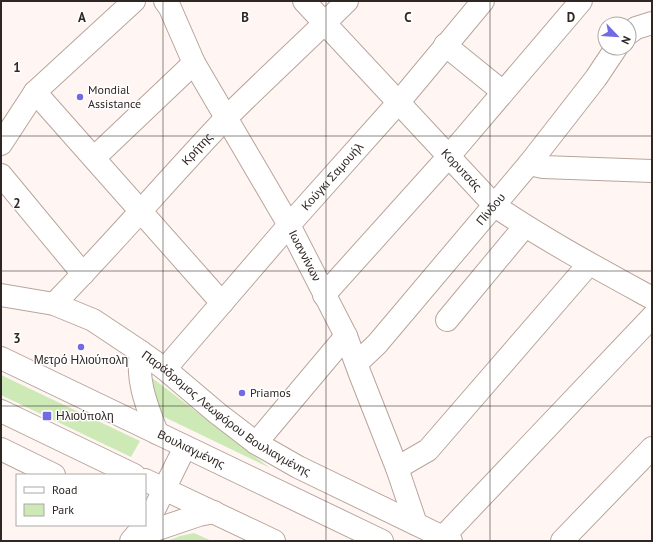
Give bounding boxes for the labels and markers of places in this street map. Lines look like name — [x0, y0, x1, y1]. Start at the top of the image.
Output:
place label: Mondial Assistance — [88, 82, 141, 111]
marker: Mondial Assistance — [75, 92, 85, 102]
marker: Μετρό Ηλιούπολη — [76, 342, 86, 352]
place label: Μετρό Ηλιούπολη — [34, 352, 128, 367]
place label: Priamos — [250, 385, 291, 400]
marker: Priamos — [237, 388, 247, 398]
place label: Ηλιούπολη — [56, 408, 114, 423]
marker: Ηλιούπολη — [41, 410, 53, 422]

